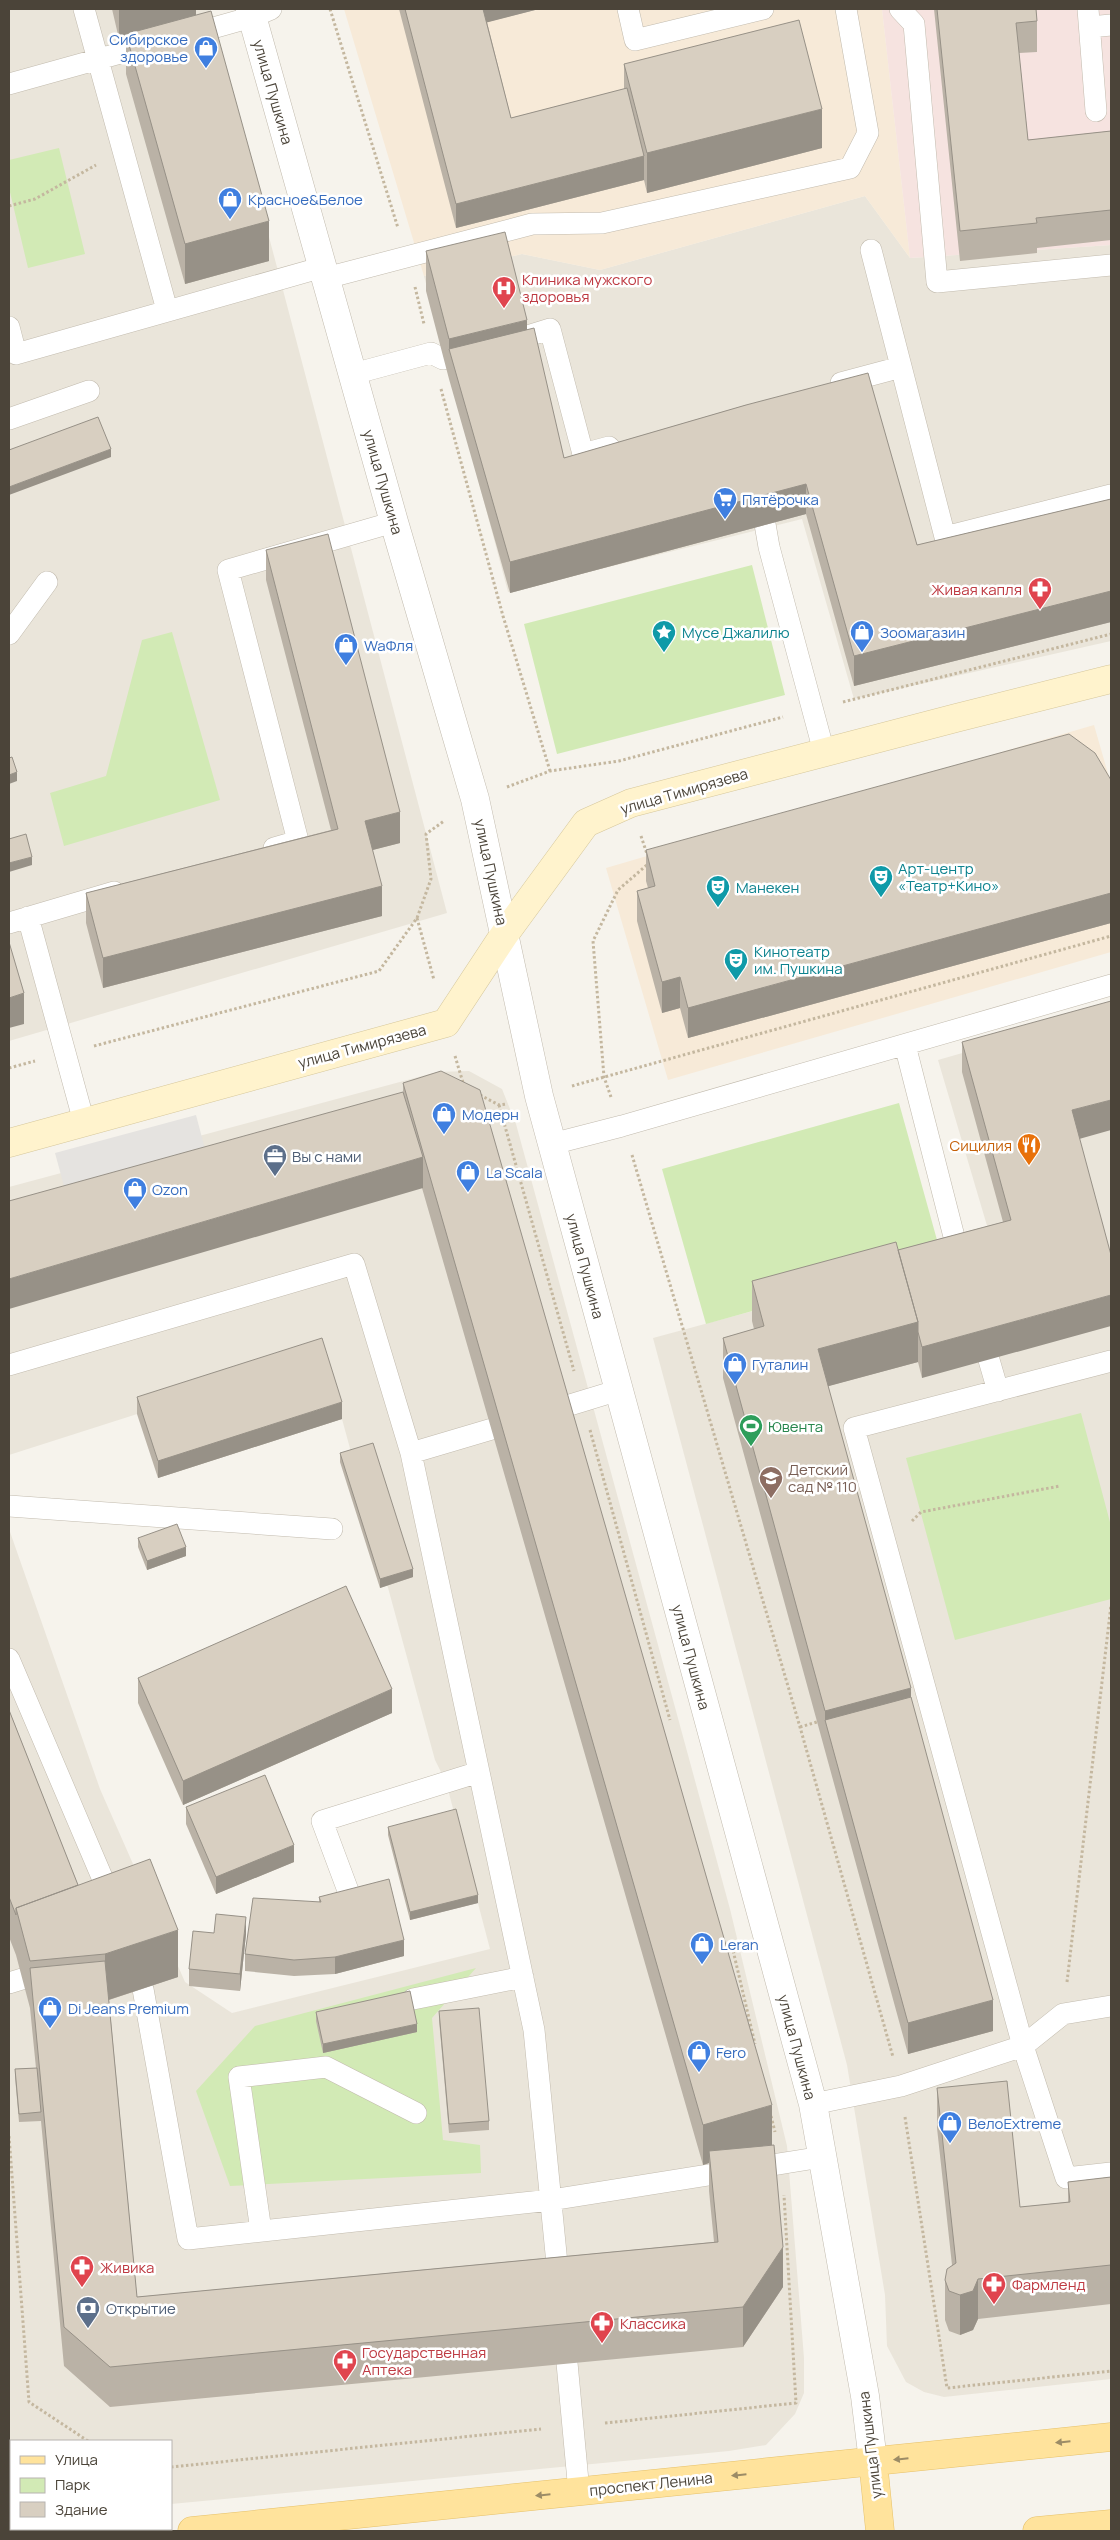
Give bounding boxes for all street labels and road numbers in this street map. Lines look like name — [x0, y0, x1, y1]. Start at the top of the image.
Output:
street label: улица Пушкина — [248, 37, 298, 147]
street label: улица Пушкина — [358, 427, 408, 537]
street label: улица Тимирязева — [618, 763, 750, 819]
street label: улица Пушкина — [469, 817, 513, 927]
street label: улица Тимирязева — [296, 1019, 428, 1073]
street label: улица Пушкина — [561, 1211, 609, 1321]
street label: улица Пушкина — [667, 1602, 715, 1712]
street label: улица Пушкина — [773, 1992, 821, 2102]
street label: улица Пушкина — [853, 2390, 887, 2500]
street label: проспект Ленина — [588, 2467, 714, 2501]

